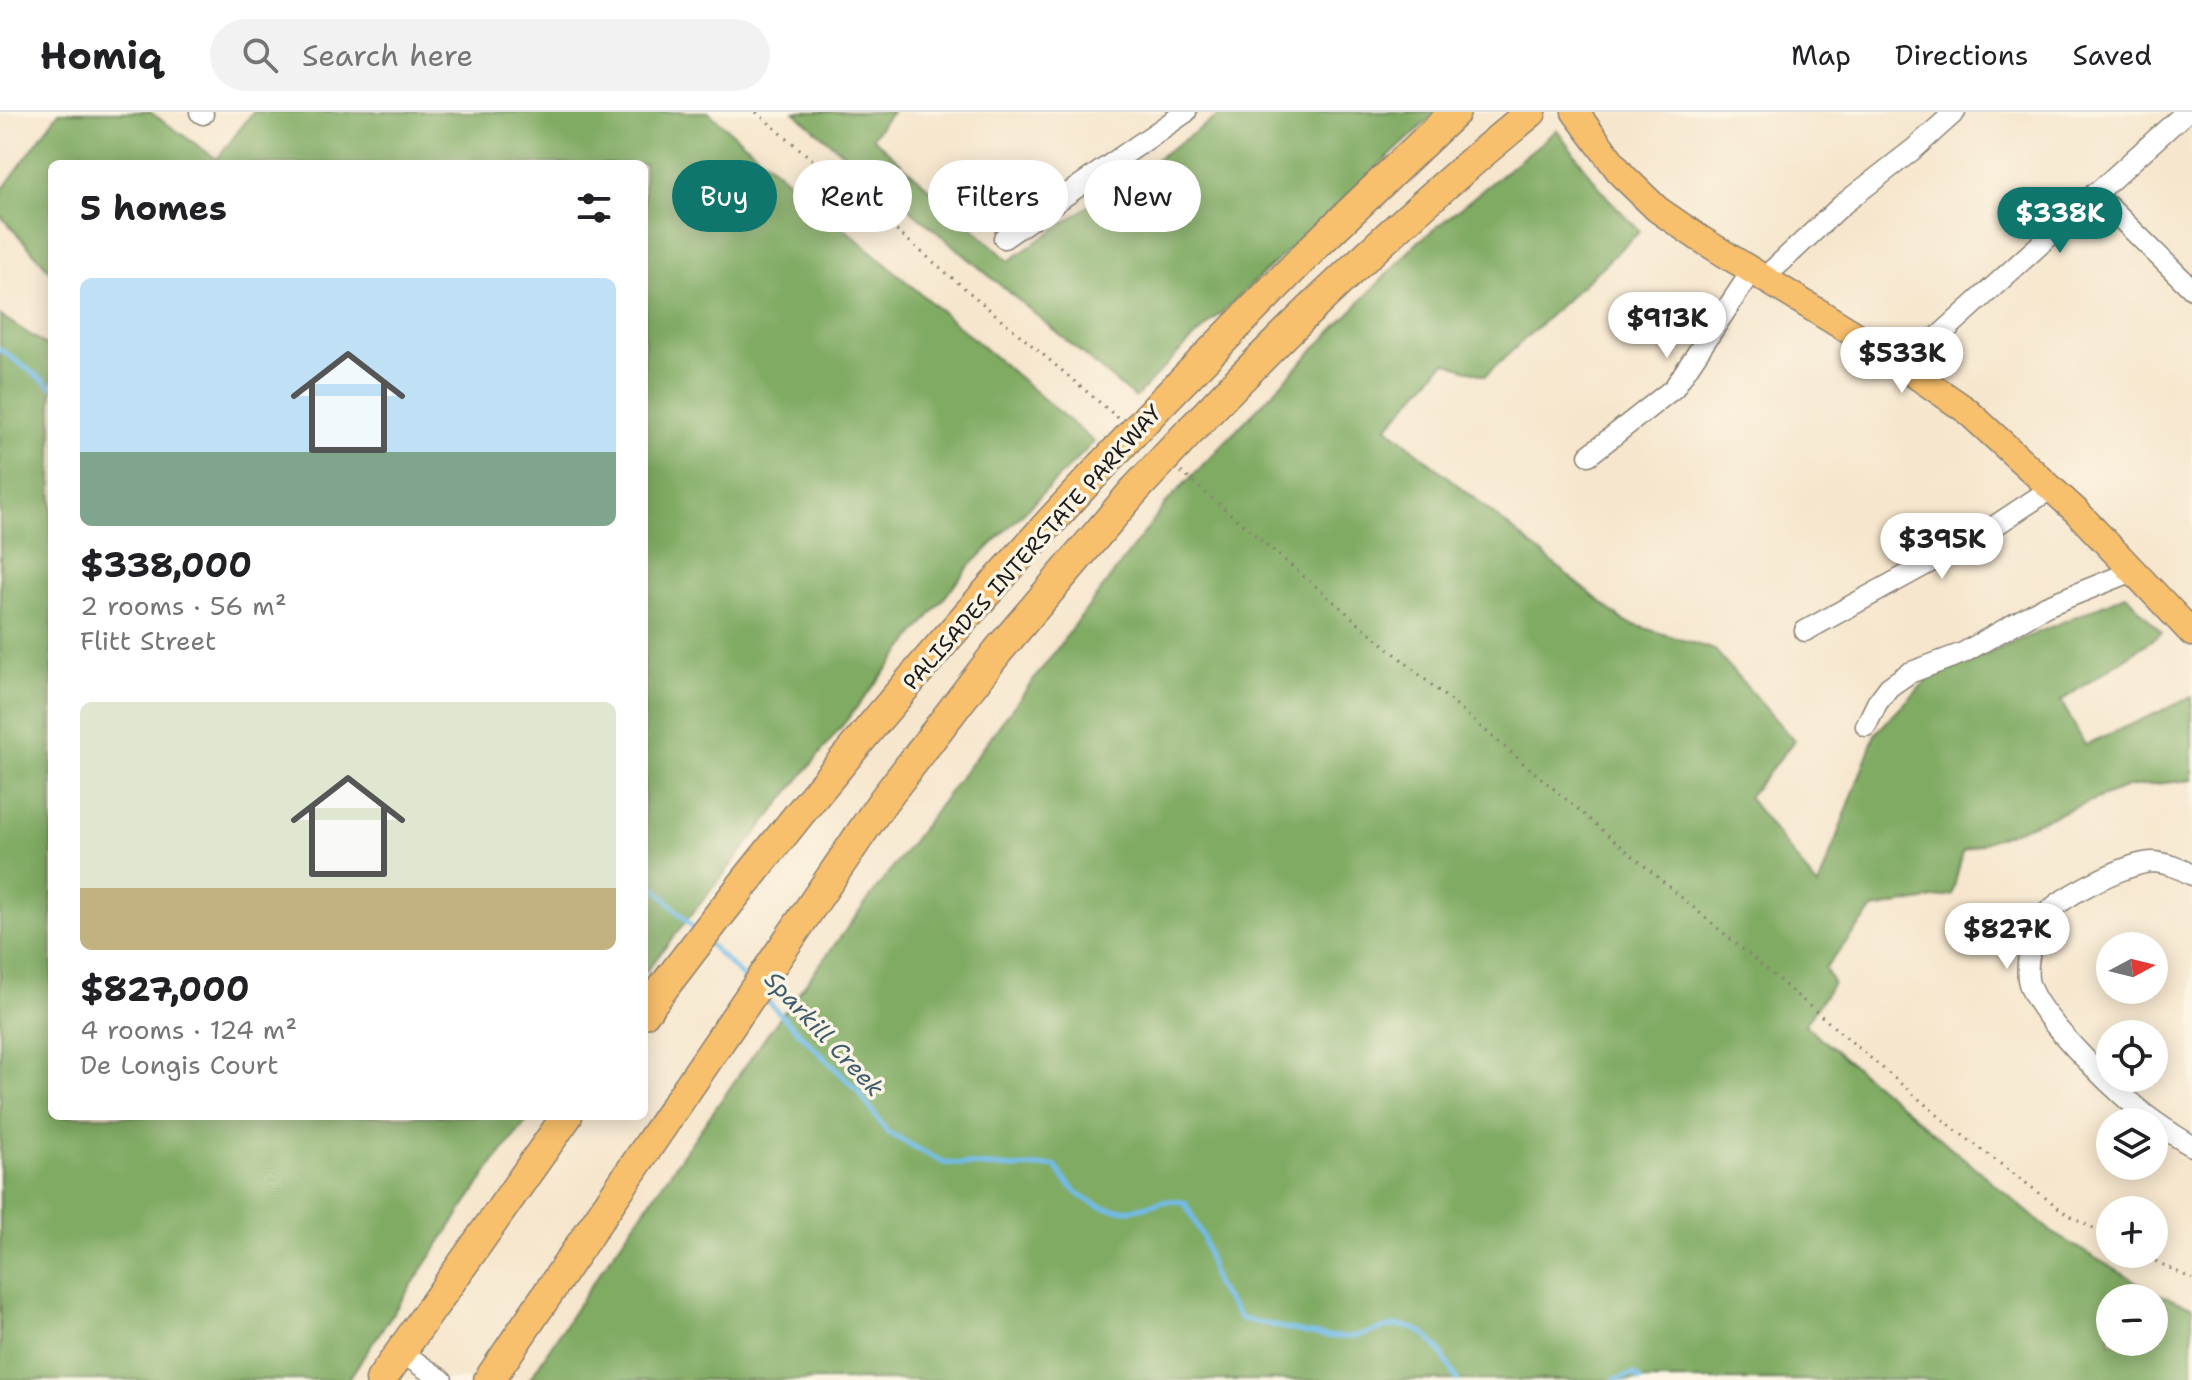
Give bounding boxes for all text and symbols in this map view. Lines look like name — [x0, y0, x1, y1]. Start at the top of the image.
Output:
search box — [210, 19, 770, 91]
text: Homiq — [40, 30, 162, 81]
icon: search — [238, 33, 282, 77]
text: Search here — [302, 35, 473, 76]
text: Map — [1791, 36, 1851, 74]
text: Directions — [1895, 36, 2029, 74]
text: Saved — [2073, 36, 2152, 74]
chip: Buy — [672, 160, 777, 232]
chip: Rent — [793, 160, 912, 232]
chip: Filters — [928, 160, 1068, 232]
chip: New — [1084, 160, 1201, 232]
text: 5 homes — [80, 185, 227, 231]
icon: filters — [572, 186, 616, 230]
pin: $338K — [2004, 187, 2116, 255]
text: $338K — [2015, 195, 2105, 230]
pin: $913K — [1611, 292, 1723, 360]
text: $913K — [1626, 300, 1708, 335]
pin: $533K — [1846, 327, 1958, 395]
icon: home — [276, 330, 420, 474]
text: $533K — [1858, 335, 1946, 370]
street label: PALISADES INTERSTATE PARKWAY — [896, 399, 1168, 696]
pin: $395K — [1886, 513, 1998, 581]
text: $395K — [1898, 521, 1986, 556]
text: $338,000 — [80, 542, 252, 588]
text: 2 rooms · 56 m² — [80, 588, 287, 623]
text: Flitt Street — [80, 623, 216, 658]
icon: home — [276, 754, 420, 898]
pin: $827K — [1951, 903, 2063, 971]
text: $827K — [1963, 911, 2051, 946]
north arrow — [2096, 932, 2168, 1004]
map controls — [2096, 932, 2168, 1356]
water label: Sparkill Creek — [757, 964, 891, 1104]
text: $827,000 — [80, 966, 250, 1012]
text: 4 rooms · 124 m² — [80, 1012, 297, 1047]
button: locate — [2096, 1020, 2168, 1092]
text: De Longis Court — [80, 1047, 279, 1082]
button: layers — [2096, 1108, 2168, 1180]
button: + — [2096, 1196, 2168, 1268]
button: − — [2096, 1284, 2168, 1356]

